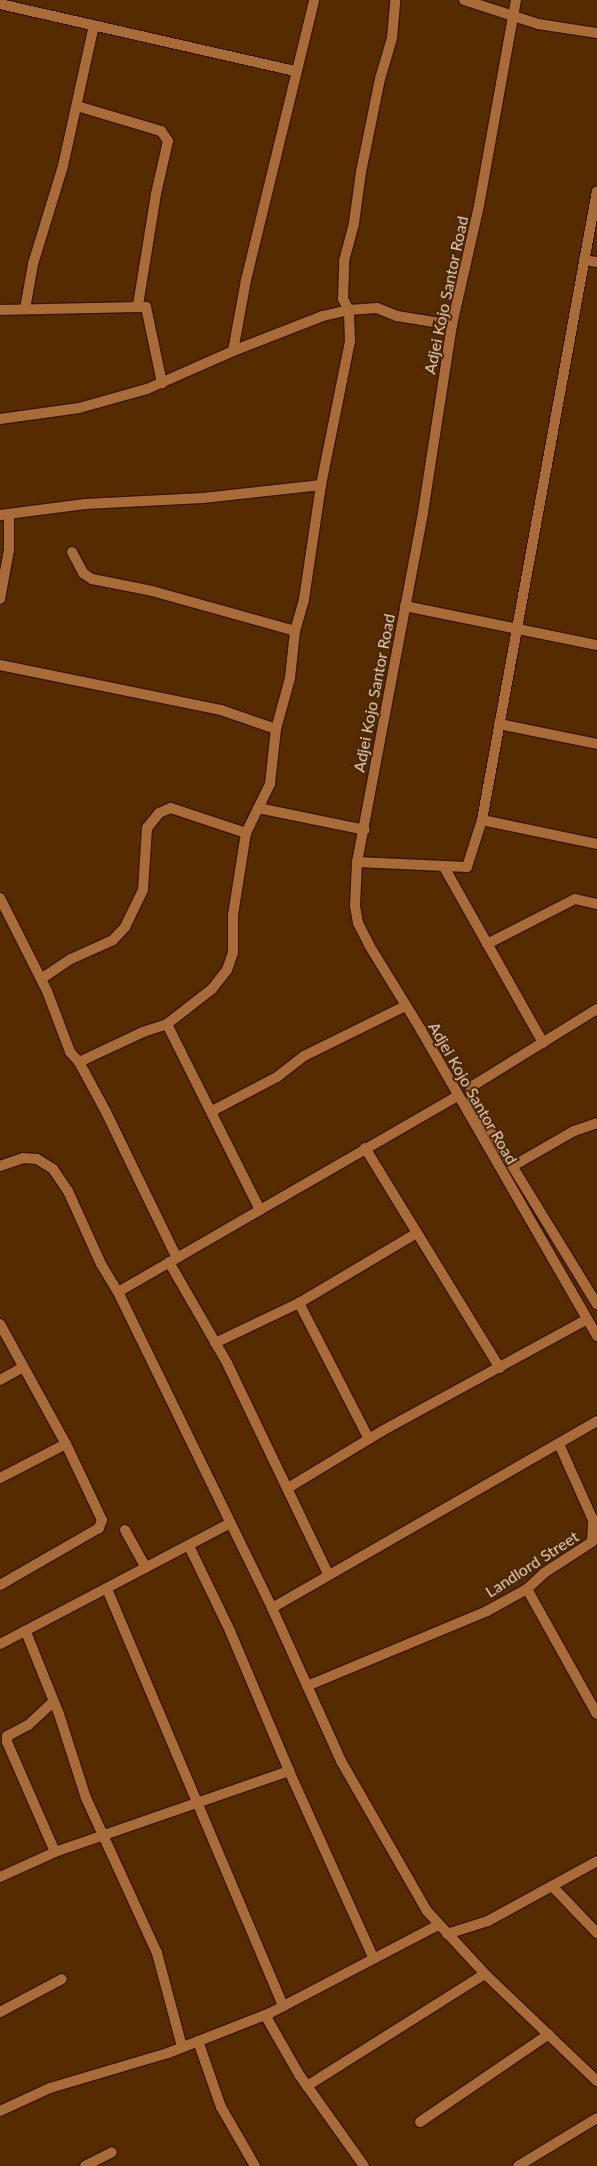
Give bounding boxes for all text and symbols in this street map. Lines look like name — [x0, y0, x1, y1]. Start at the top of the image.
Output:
street label: Adjei Kojo Santor Road — [420, 214, 472, 376]
street label: Adjei Kojo Santor Road — [349, 612, 399, 774]
street label: Adjei Kojo Santor Road — [424, 1018, 522, 1168]
street label: Landlord Street — [482, 1527, 582, 1601]

